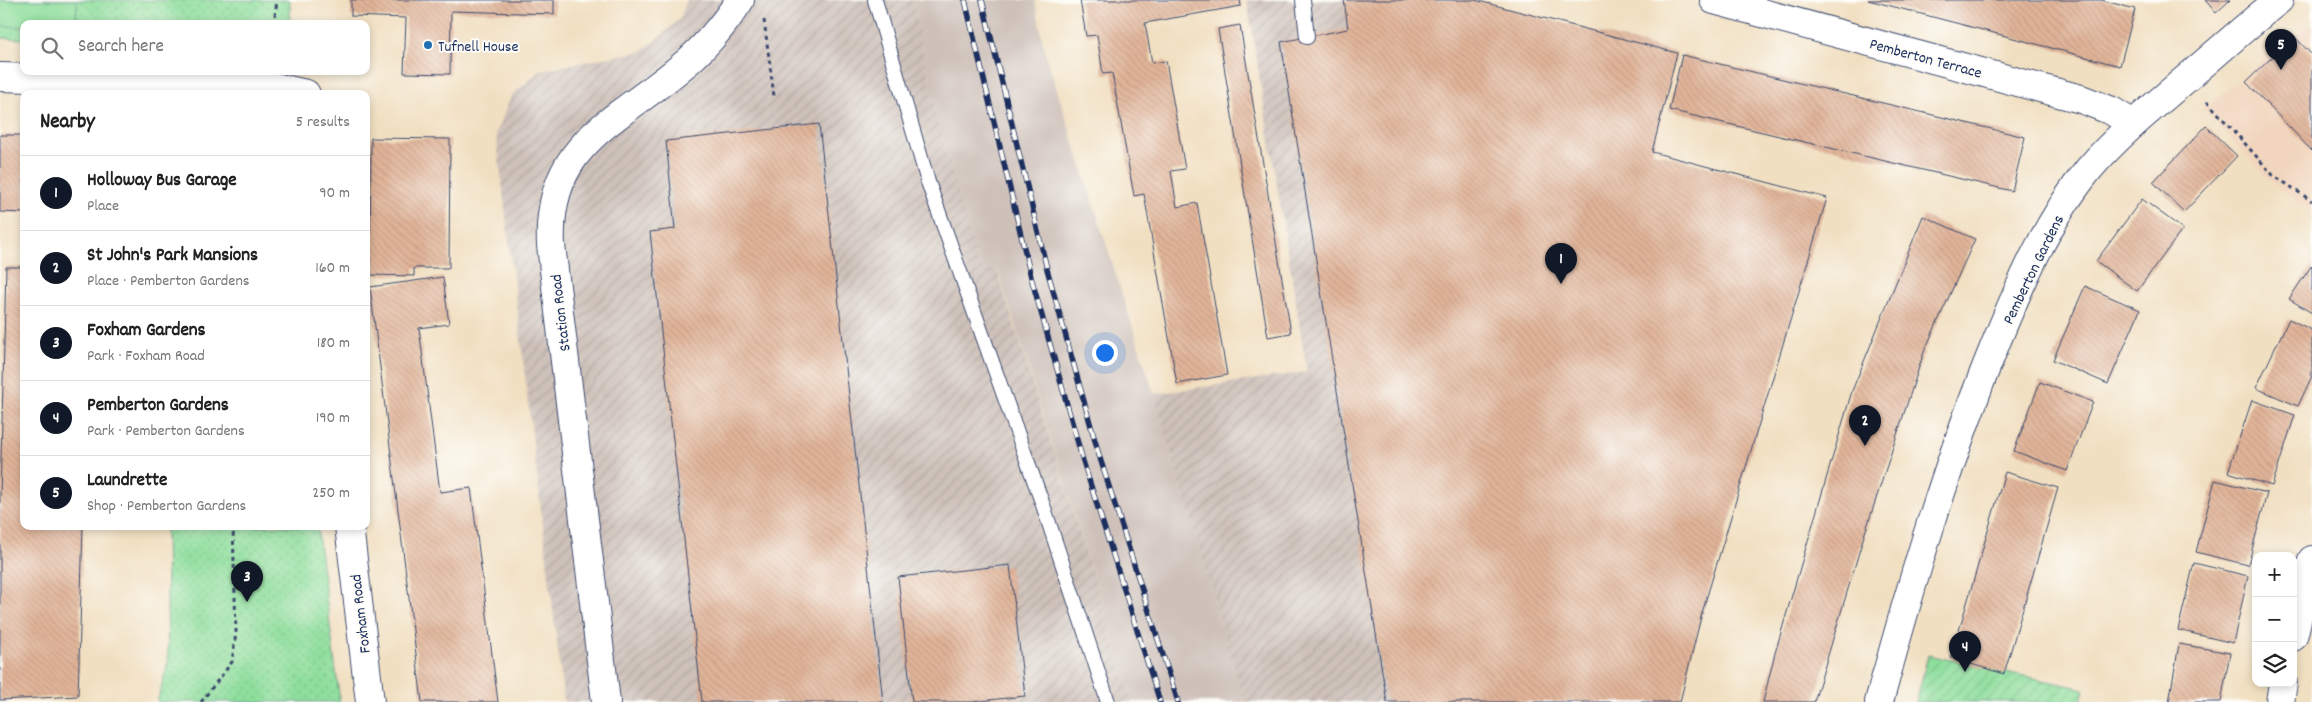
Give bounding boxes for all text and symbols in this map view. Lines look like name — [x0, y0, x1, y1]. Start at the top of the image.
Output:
search box — [20, 20, 370, 75]
pin: 5 — [2265, 29, 2297, 70]
street label: Pemberton Terrace — [1867, 33, 1984, 85]
icon: search — [38, 34, 66, 62]
text: Search here — [78, 34, 164, 61]
place label: Tufnell House — [438, 36, 519, 59]
marker: Tufnell House — [422, 39, 434, 51]
text: Nearby — [40, 108, 95, 138]
text: 5 results — [296, 111, 350, 134]
text: Holloway Bus Garage — [87, 168, 237, 195]
text: 1 — [54, 182, 58, 205]
text: 90 m — [319, 182, 350, 205]
text: Place — [87, 195, 119, 218]
street label: Pemberton Gardens — [1998, 211, 2071, 329]
text: St John's Park Mansions — [87, 243, 258, 270]
pin: 1 — [1545, 243, 1577, 284]
text: 2 — [53, 257, 60, 280]
text: 160 m — [315, 257, 350, 280]
text: Place · Pemberton Gardens — [87, 270, 250, 293]
street label: Station Road — [545, 273, 578, 353]
text: Foxham Gardens — [87, 318, 206, 345]
text: 3 — [52, 332, 60, 355]
text: 180 m — [317, 332, 350, 355]
your location — [1092, 340, 1118, 366]
text: Park · Foxham Road — [87, 345, 205, 368]
text: Pemberton Gardens — [87, 393, 229, 420]
pin: 2 — [1849, 405, 1881, 446]
text: 4 — [53, 407, 59, 430]
text: 190 m — [316, 407, 350, 430]
text: Park · Pemberton Gardens — [87, 420, 245, 443]
text: Laundrette — [87, 468, 167, 495]
text: 5 — [52, 482, 60, 505]
text: 250 m — [312, 482, 350, 505]
text: Shop · Pemberton Gardens — [87, 495, 246, 518]
map controls — [2252, 552, 2297, 687]
button: + — [2252, 552, 2297, 597]
pin: 3 — [231, 561, 263, 602]
street label: Foxham Road — [345, 573, 378, 655]
button: − — [2252, 597, 2297, 642]
pin: 4 — [1949, 631, 1981, 672]
button: layers — [2252, 642, 2297, 687]

